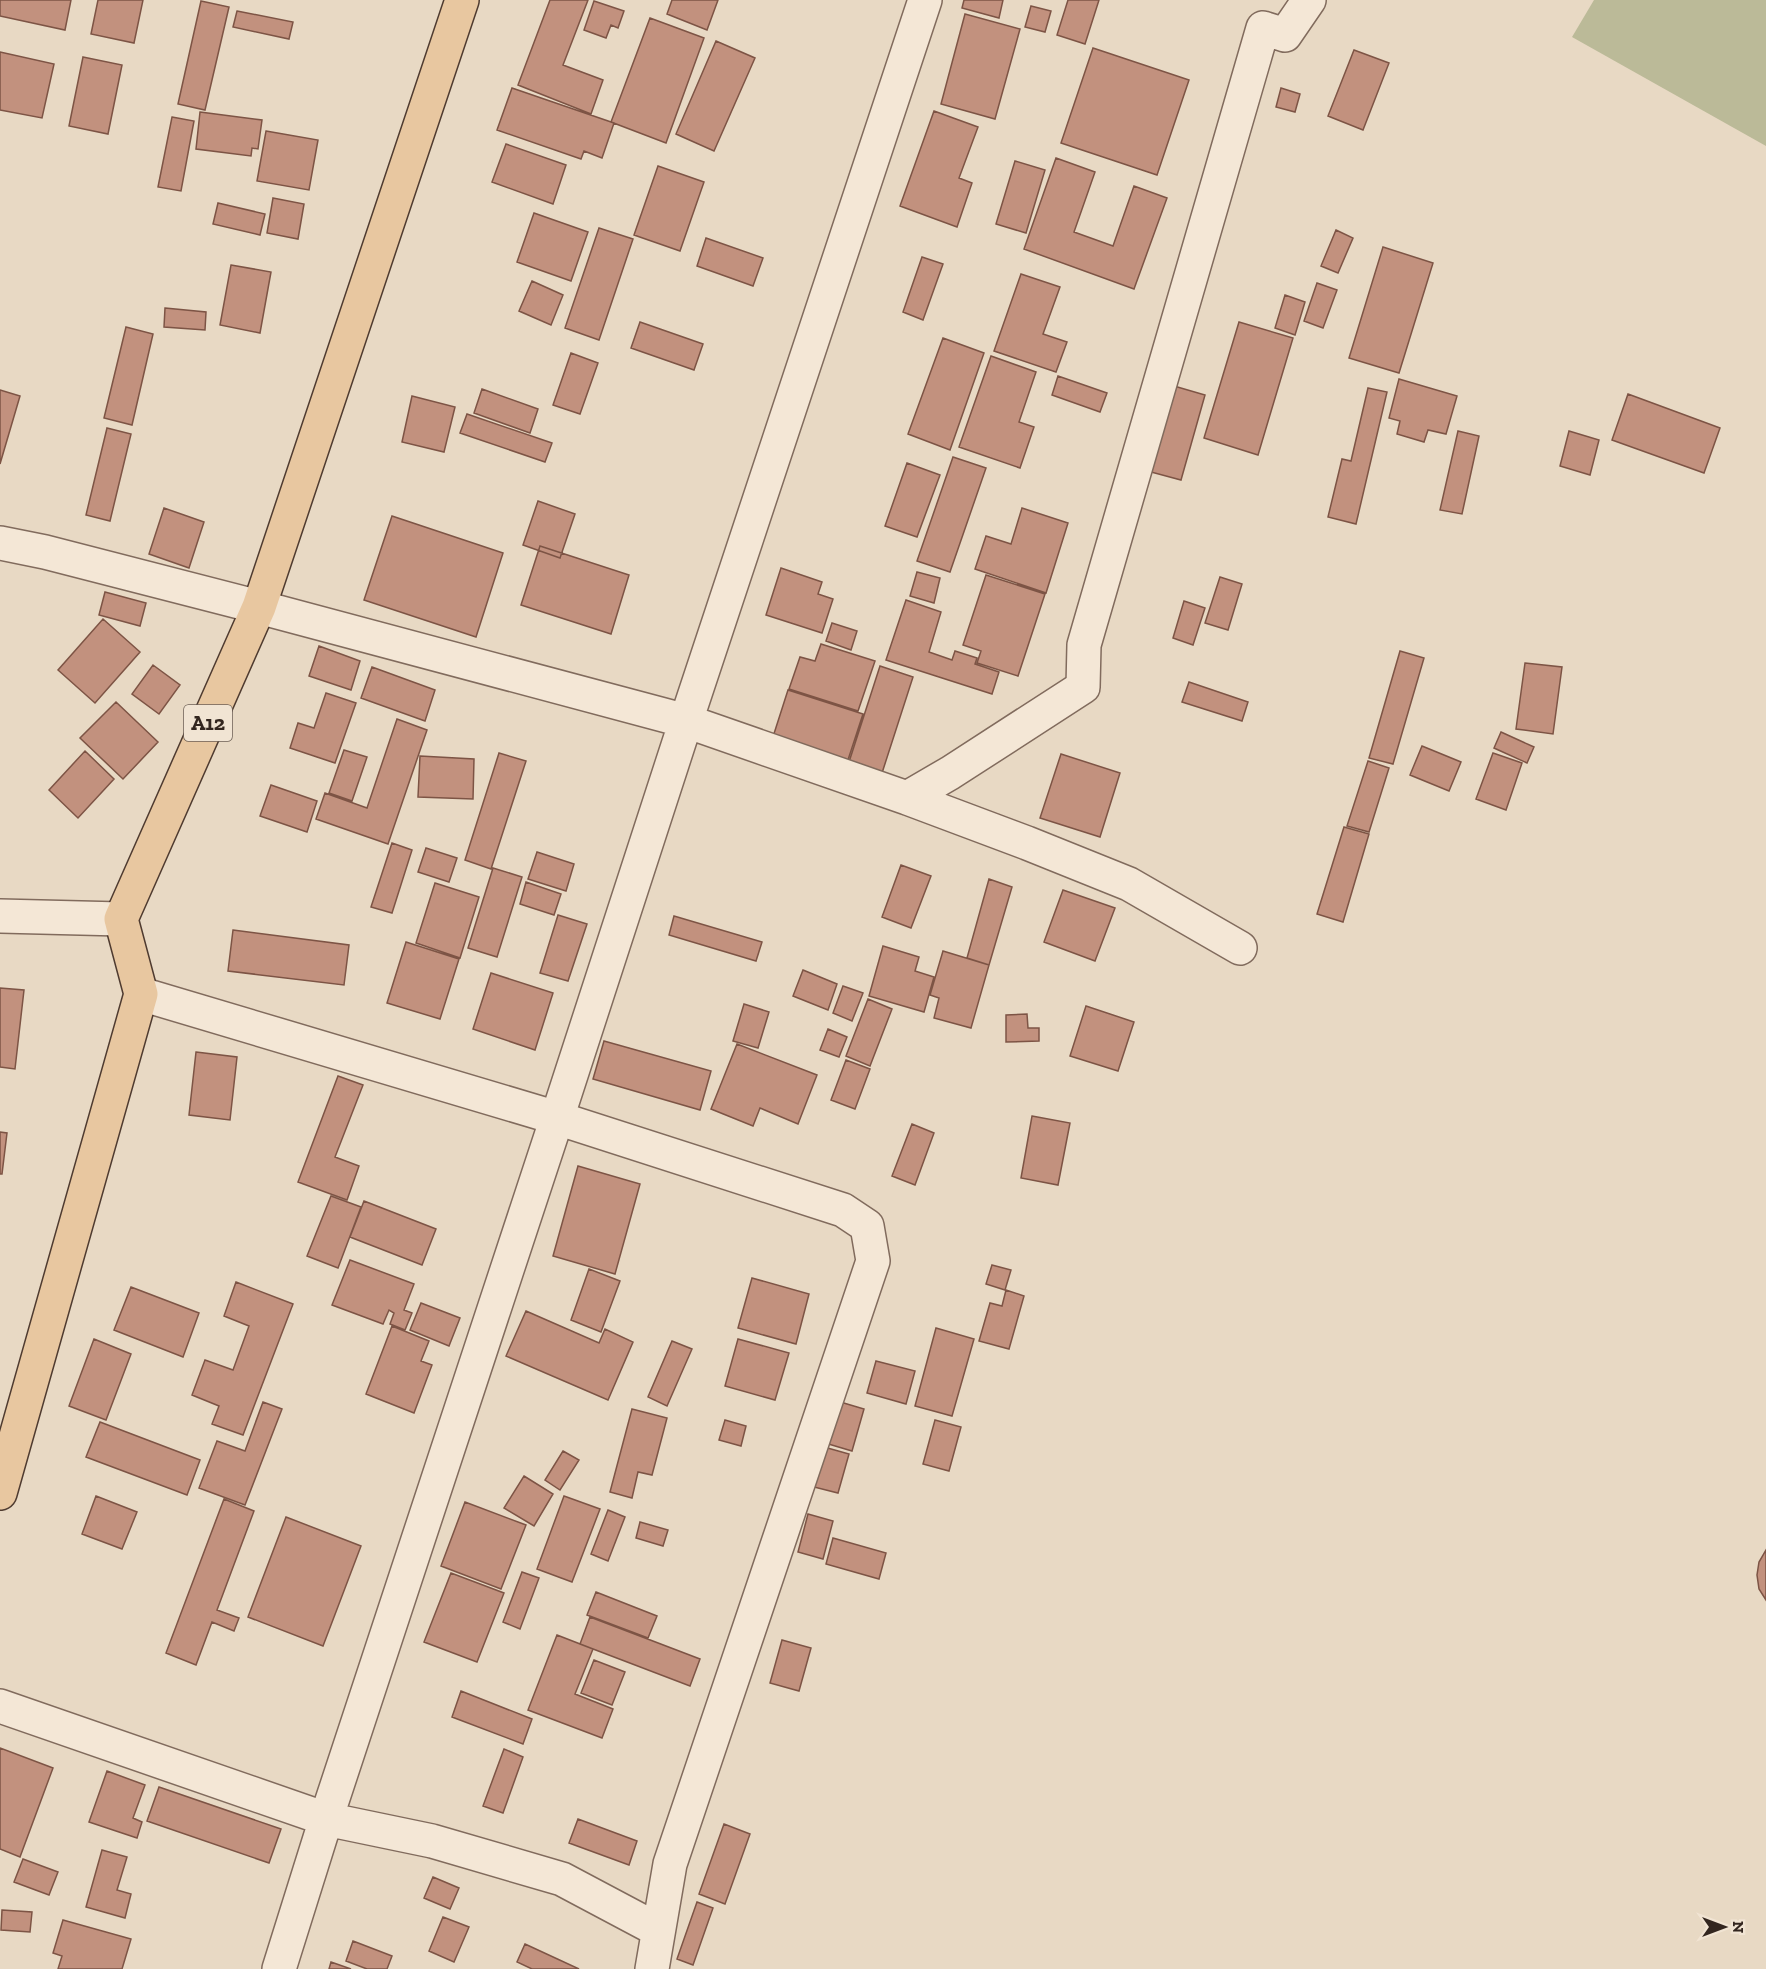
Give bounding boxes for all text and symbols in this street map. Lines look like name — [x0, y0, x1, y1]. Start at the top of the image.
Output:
road number: A12 — [184, 705, 232, 741]
north arrow — [1694, 1897, 1754, 1957]
text: N — [1729, 1921, 1748, 1933]

